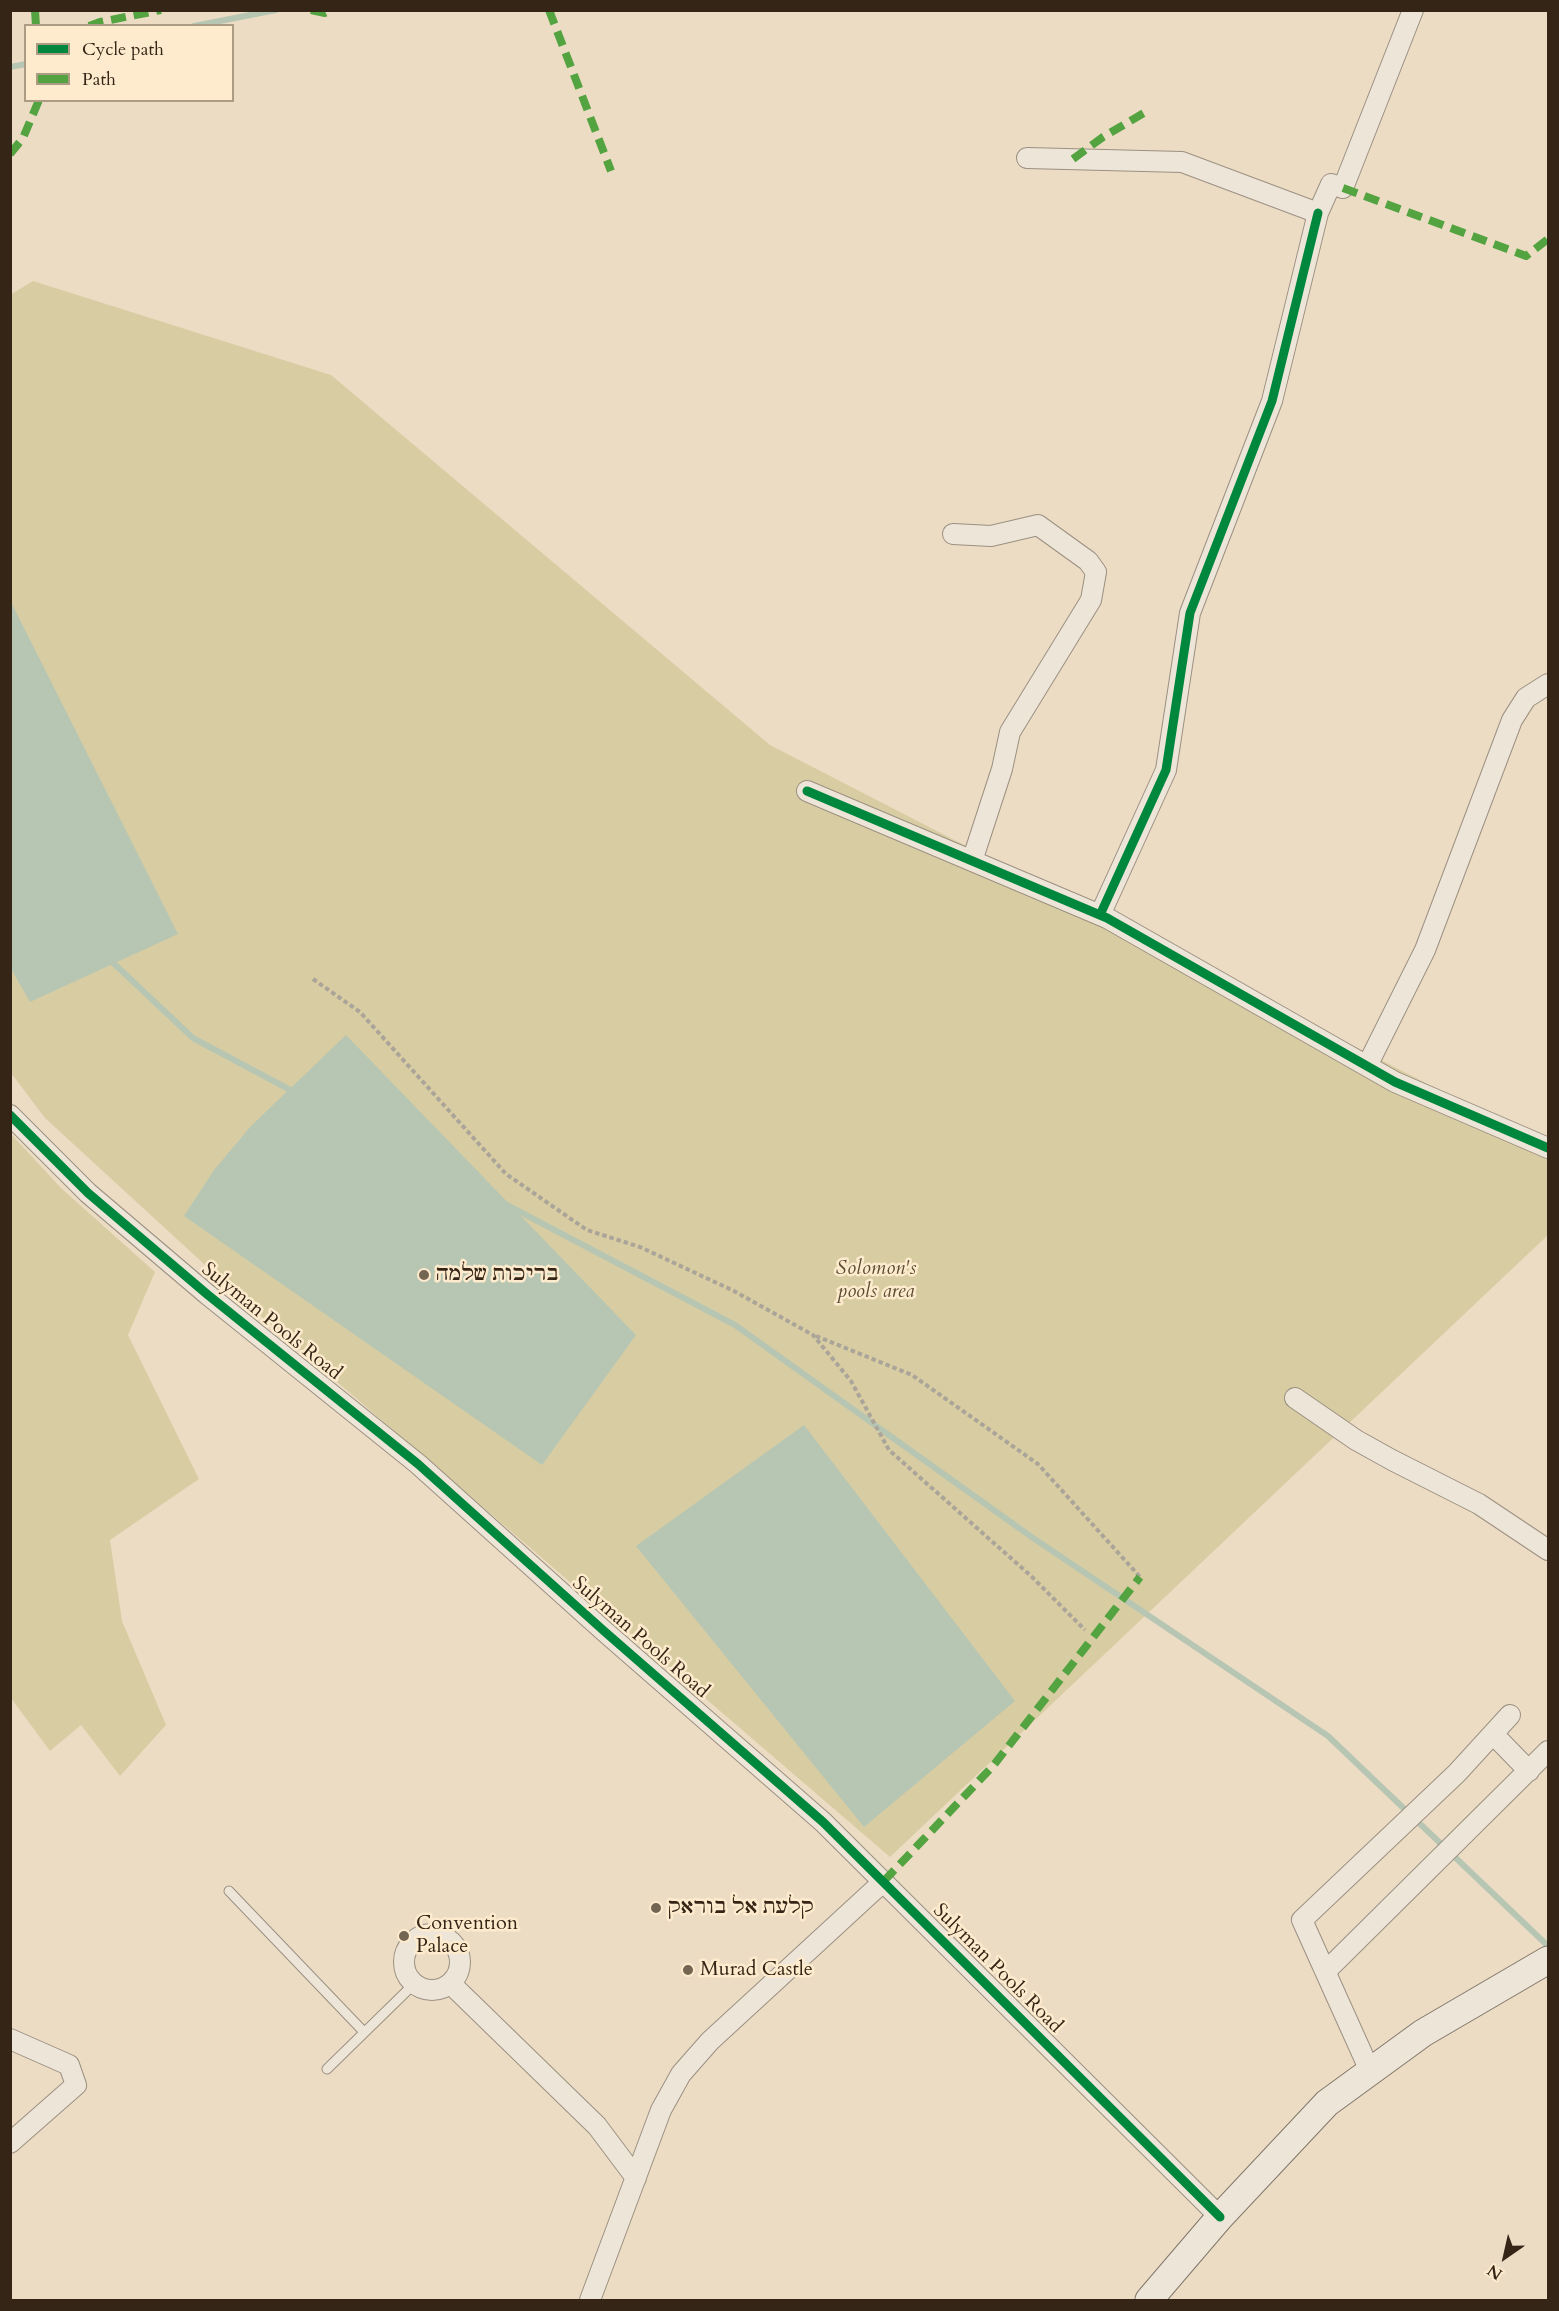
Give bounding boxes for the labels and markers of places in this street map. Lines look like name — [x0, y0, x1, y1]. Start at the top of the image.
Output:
place label: בריכות שלמה — [436, 1263, 559, 1287]
marker: בריכות שלמה — [417, 1268, 431, 1282]
place label: קלעת אל בוראק — [668, 1896, 814, 1920]
marker: קלעת אל בוראק — [649, 1901, 663, 1915]
place label: Convention Palace — [416, 1912, 518, 1959]
marker: Convention Palace — [397, 1929, 411, 1943]
place label: Murad Castle — [700, 1958, 813, 1982]
marker: Murad Castle — [681, 1963, 695, 1977]

